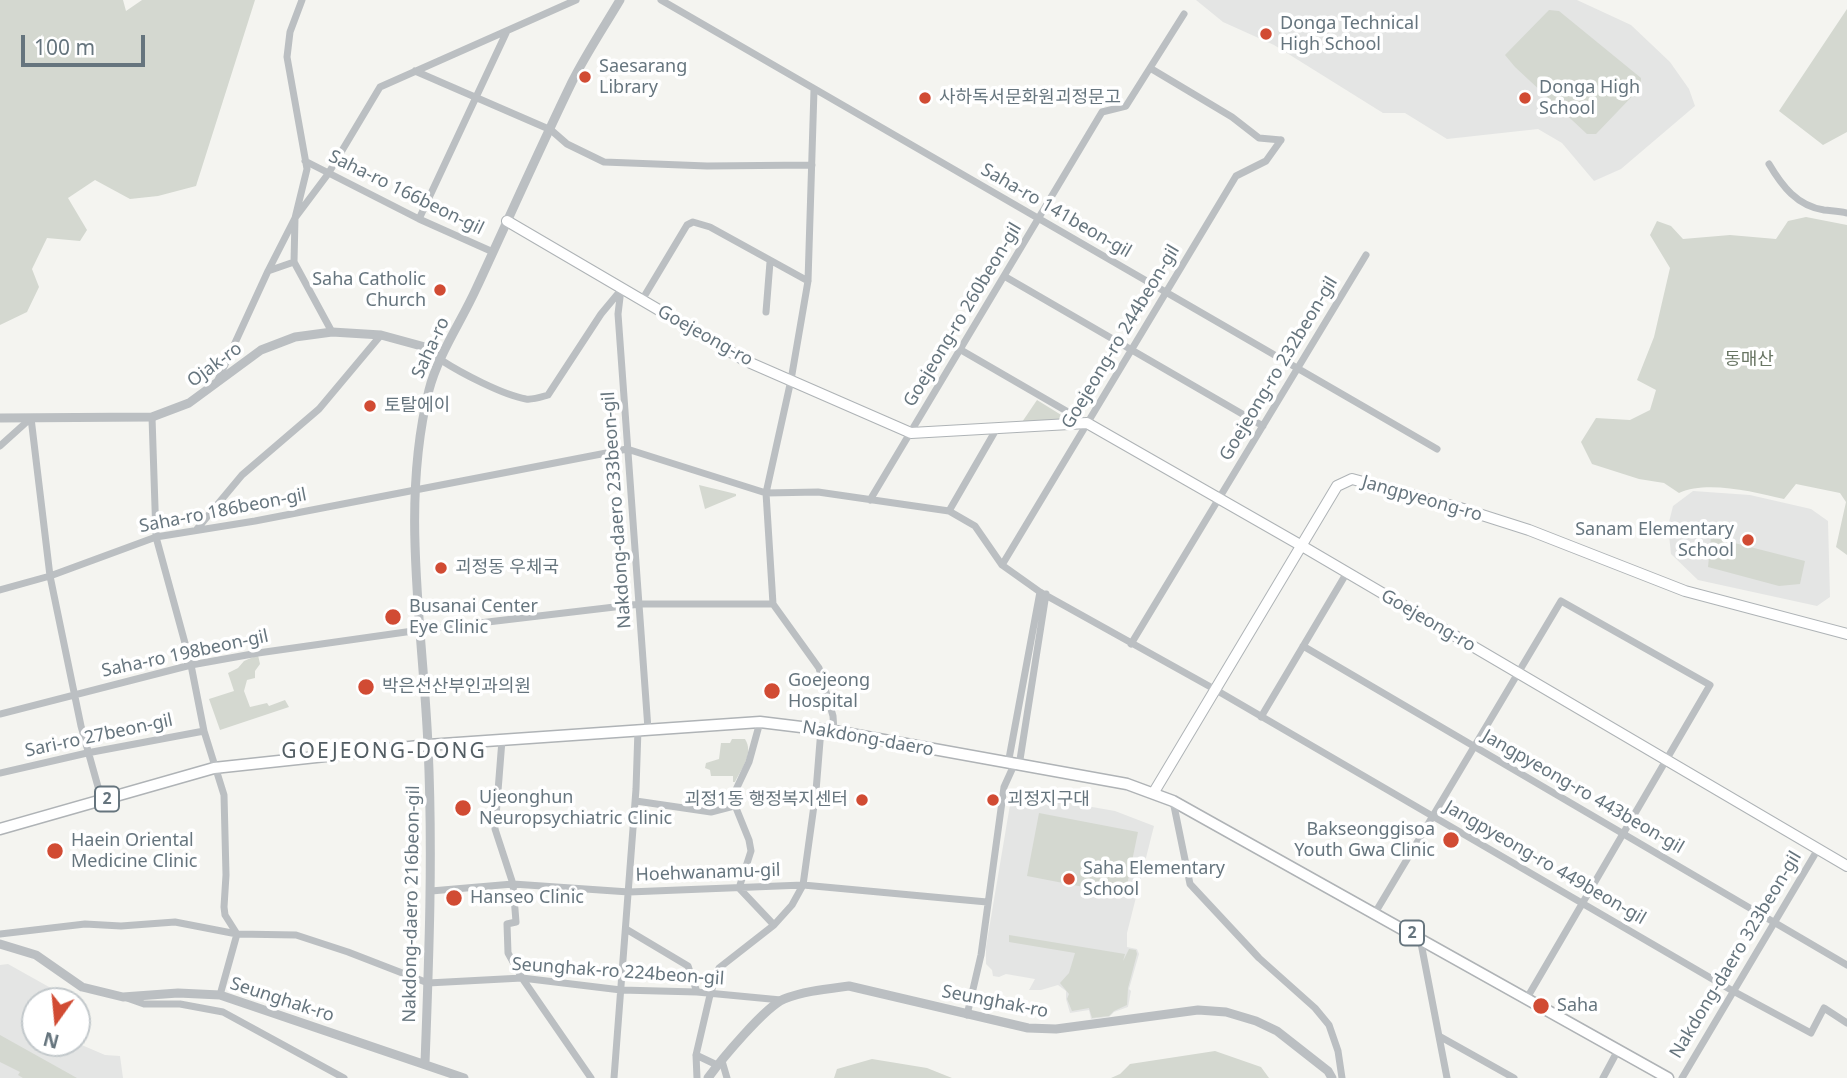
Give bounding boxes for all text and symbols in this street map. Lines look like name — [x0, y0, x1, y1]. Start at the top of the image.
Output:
place label: Donga Technical High School — [1280, 13, 1419, 56]
scale bar — [24, 21, 149, 65]
marker: Donga Technical High School — [1258, 26, 1274, 42]
text: 100 m — [34, 33, 95, 61]
place label: Saesarang Library — [599, 56, 687, 98]
marker: Saesarang Library — [577, 69, 593, 85]
place label: Donga High School — [1539, 77, 1640, 119]
place label: 사하독서문화원괴정문고 — [939, 87, 1121, 109]
marker: 사하독서문화원괴정문고 — [917, 90, 933, 106]
marker: Donga High School — [1517, 90, 1533, 106]
street label: Saha-ro 166beon-gil — [325, 146, 487, 240]
street label: Saha-ro 141beon-gil — [977, 159, 1135, 263]
street label: Goejeong-ro 260beon-gil — [899, 219, 1027, 411]
street label: Goejeong-ro 244beon-gil — [1057, 241, 1185, 433]
place label: Saha Catholic Church — [312, 269, 426, 312]
street label: Goejeong-ro 232beon-gil — [1215, 273, 1343, 465]
marker: Saha Catholic Church — [432, 282, 448, 298]
street label: Goejeong-ro — [654, 301, 756, 371]
street label: Saha-ro — [407, 314, 455, 382]
street label: Ojak-ro — [184, 338, 246, 392]
park label: 동매산 — [1724, 349, 1774, 371]
street label: Nakdong-daero 233beon-gil — [598, 391, 636, 629]
place label: 토탈에이 — [384, 395, 450, 417]
marker: 토탈에이 — [362, 398, 378, 414]
street label: Jangpyeong-ro — [1359, 472, 1485, 526]
street label: Saha-ro 186beon-gil — [138, 484, 308, 538]
place label: Sanam Elementary School — [1575, 519, 1734, 562]
marker: Sanam Elementary School — [1740, 532, 1756, 548]
place label: 괴정동 우체국 — [455, 557, 559, 579]
marker: 괴정동 우체국 — [433, 560, 449, 576]
street label: Goejeong-ro — [1377, 585, 1479, 657]
place label: Busanai Center Eye Clinic — [409, 596, 538, 638]
marker: Busanai Center Eye Clinic — [383, 607, 403, 627]
street label: Saha-ro 198beon-gil — [100, 626, 270, 682]
place label: Goejeong Hospital — [788, 670, 870, 712]
place label: 박은선산부인과의원 — [382, 676, 531, 698]
marker: 박은선산부인과의원 — [356, 677, 376, 697]
marker: Goejeong Hospital — [762, 681, 782, 701]
street label: Sari-ro 27beon-gil — [23, 710, 175, 762]
street label: Nakdong-daero — [801, 717, 935, 761]
street label: Jangpyeong-ro 443beon-gil — [1478, 725, 1688, 859]
district label: GOEJEONG-DONG — [283, 739, 485, 765]
street label: Nakdong-daero 216beon-gil — [399, 785, 425, 1023]
road number: 2 — [95, 786, 119, 812]
place label: Ujeonghun Neuropsychiatric Clinic — [479, 787, 672, 830]
place label: 괴정1동 행정복지센터 — [684, 789, 848, 811]
place label: 괴정지구대 — [1007, 789, 1090, 811]
marker: 괴정1동 행정복지센터 — [854, 792, 870, 808]
marker: 괴정지구대 — [985, 792, 1001, 808]
street label: Jangpyeong-ro 449beon-gil — [1440, 796, 1650, 930]
marker: Ujeonghun Neuropsychiatric Clinic — [453, 798, 473, 818]
place label: Bakseonggisoa Youth Gwa Clinic — [1294, 819, 1435, 862]
place label: Haein Oriental Medicine Clinic — [71, 830, 198, 872]
marker: Bakseonggisoa Youth Gwa Clinic — [1441, 830, 1461, 850]
marker: Haein Oriental Medicine Clinic — [45, 841, 65, 861]
street label: Nakdong-daero 323beon-gil — [1666, 848, 1806, 1062]
place label: Saha Elementary School — [1083, 858, 1225, 900]
street label: Hoehwanamu-gil — [635, 860, 781, 886]
marker: Saha Elementary School — [1061, 871, 1077, 887]
place label: Hanseo Clinic — [470, 887, 584, 909]
marker: Hanseo Clinic — [444, 888, 464, 908]
road number: 2 — [1400, 920, 1424, 945]
street label: Seunghak-ro 224beon-gil — [511, 954, 725, 990]
street label: Seunghak-ro — [227, 973, 337, 1027]
street label: Seunghak-ro — [940, 981, 1050, 1023]
north arrow — [21, 987, 91, 1057]
place label: Saha — [1557, 995, 1598, 1017]
marker: Saha — [1531, 996, 1551, 1016]
text: N — [40, 1026, 62, 1055]

